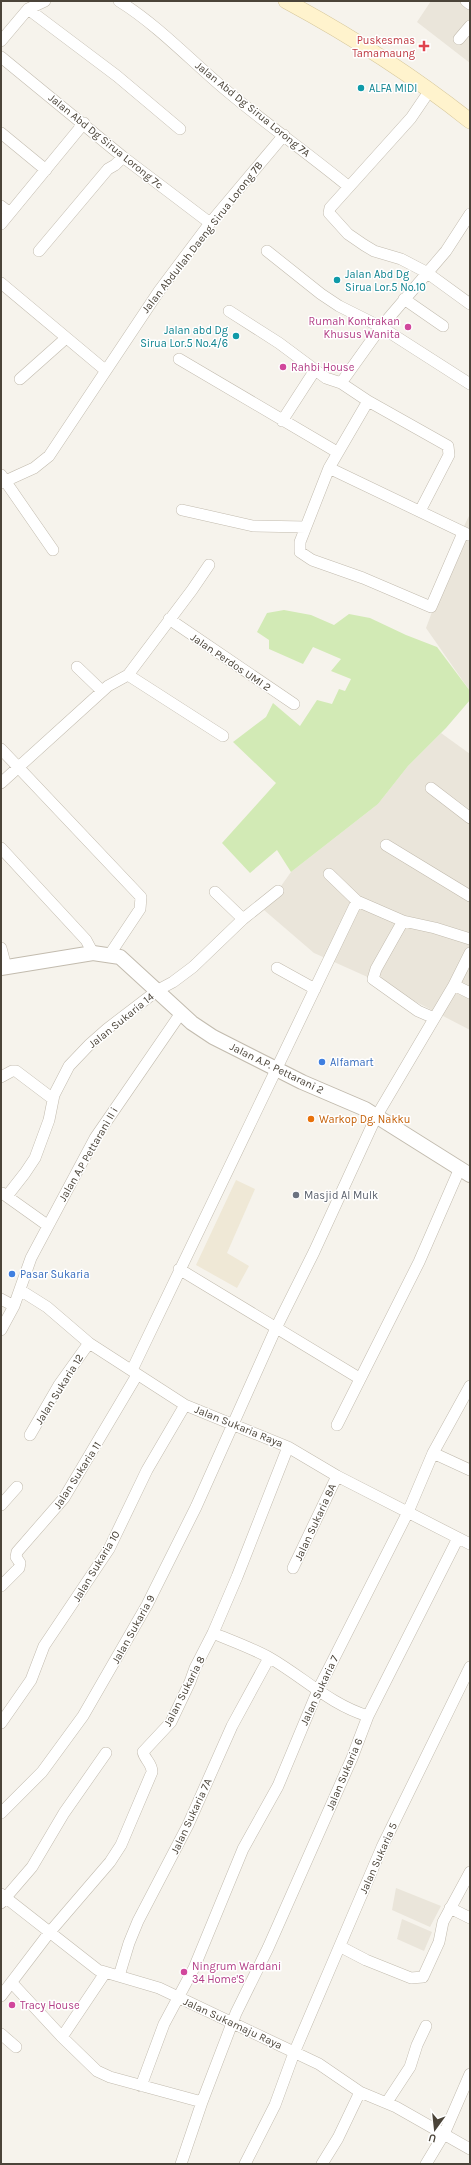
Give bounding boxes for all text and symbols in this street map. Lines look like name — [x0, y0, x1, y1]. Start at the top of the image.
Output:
place label: Puskesmas Tamamaung — [352, 34, 416, 60]
marker: Puskesmas Tamamaung — [418, 40, 430, 52]
street label: Jalan Abd Dg Sirua Lorong 7A — [193, 59, 313, 160]
place label: ALFA MIDI — [369, 82, 417, 95]
marker: ALFA MIDI — [356, 83, 366, 93]
street label: Jalan Abd Dg Sirua Lorong 7c — [46, 91, 166, 192]
street label: Jalan Abdullah Daeng Sirua Lorong 7B — [139, 159, 266, 316]
place label: Jalan Abd Dg Sirua Lor.5 No.10 — [345, 268, 426, 294]
marker: Jalan Abd Dg Sirua Lor.5 No.10 — [332, 275, 342, 285]
place label: Rumah Kontrakan Khusus Wanita — [309, 315, 400, 341]
marker: Rumah Kontrakan Khusus Wanita — [403, 322, 413, 332]
place label: Jalan abd Dg Sirua Lor.5 No.4/6 — [140, 324, 229, 350]
marker: Jalan abd Dg Sirua Lor.5 No.4/6 — [231, 331, 241, 341]
place label: Rahbi House — [291, 361, 355, 374]
marker: Rahbi House — [278, 362, 288, 372]
street label: Jalan Perdos UMI 2 — [188, 631, 273, 694]
street label: Jalan Sukaria 14 — [86, 990, 157, 1051]
street label: Jalan A.P. Pettarani 2 — [228, 1040, 326, 1097]
place label: Alfamart — [330, 1056, 374, 1069]
marker: Alfamart — [317, 1057, 327, 1067]
street label: Jalan A.P Pettarani II i — [56, 1105, 121, 1204]
place label: Warkop Dg. Nakku — [319, 1113, 410, 1126]
marker: Warkop Dg. Nakku — [306, 1114, 316, 1124]
place label: Masjid Al Mulk — [304, 1189, 378, 1202]
marker: Masjid Al Mulk — [291, 1190, 301, 1200]
place label: Pasar Sukaria — [20, 1268, 89, 1281]
marker: Pasar Sukaria — [7, 1269, 17, 1279]
street label: Jalan Sukaria 12 — [33, 1352, 86, 1427]
street label: Jalan Sukaria Raya — [193, 1403, 285, 1450]
street label: Jalan Sukaria 11 — [51, 1439, 104, 1511]
street label: Jalan Sukaria 8A — [292, 1481, 339, 1563]
street label: Jalan Sukaria 10 — [70, 1528, 123, 1604]
street label: Jalan Sukaria 9 — [109, 1593, 158, 1666]
street label: Jalan Sukaria 7 — [298, 1653, 341, 1727]
street label: Jalan Sukaria 8 — [161, 1654, 208, 1729]
street label: Jalan Sukaria 6 — [323, 1736, 365, 1812]
street label: Jalan Sukaria 7A — [168, 1776, 215, 1856]
street label: Jalan Sukaria 5 — [357, 1821, 400, 1896]
place label: Ningrum Wardani 34 Home'S — [192, 1960, 281, 1986]
marker: Ningrum Wardani 34 Home'S — [179, 1967, 189, 1977]
street label: Jalan Sukamaju Raya — [181, 1995, 284, 2052]
place label: Tracy House — [20, 1999, 80, 2012]
marker: Tracy House — [7, 2000, 17, 2010]
north arrow — [415, 2109, 455, 2149]
text: U — [427, 2131, 438, 2145]

